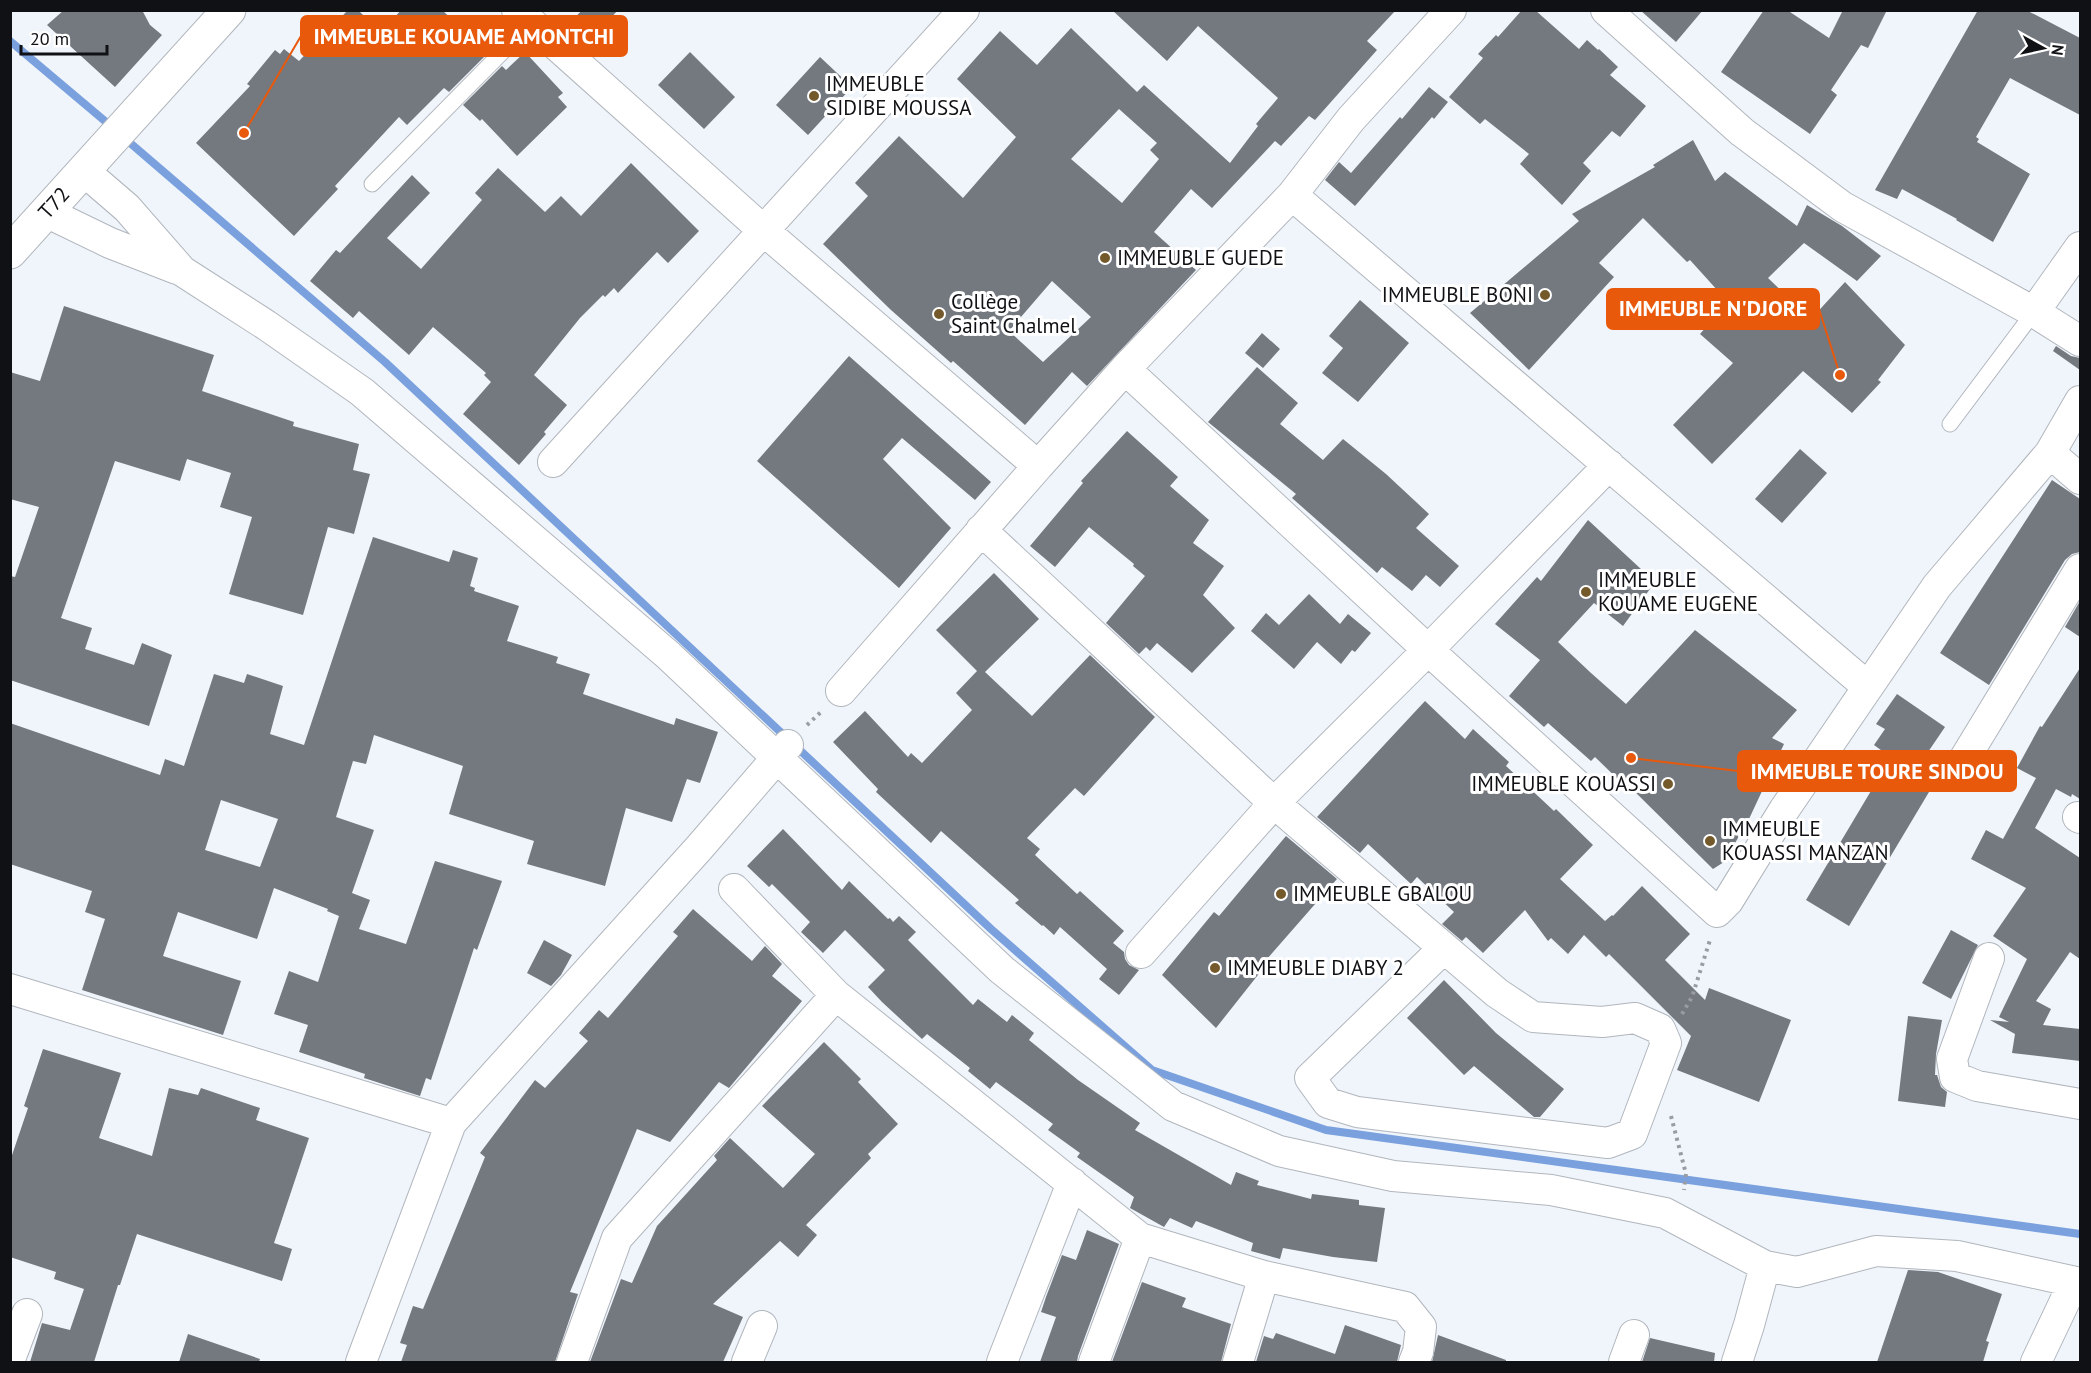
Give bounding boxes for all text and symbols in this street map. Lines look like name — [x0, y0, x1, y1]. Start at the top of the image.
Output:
callout: IMMEUBLE KOUAME AMONTCHI — [301, 16, 627, 56]
scale bar — [21, 18, 106, 56]
north arrow — [2013, 18, 2073, 78]
text: IMMEUBLE KOUAME AMONTCHI — [314, 22, 614, 50]
text: 20 m — [30, 27, 69, 50]
text: N — [2047, 43, 2068, 57]
place label: IMMEUBLE SIDIBE MOUSSA — [826, 70, 972, 121]
marker: IMMEUBLE SIDIBE MOUSSA — [807, 89, 821, 103]
street label: T72 — [32, 181, 76, 225]
place label: IMMEUBLE GUEDE — [1117, 244, 1284, 271]
marker: IMMEUBLE GUEDE — [1098, 251, 1112, 265]
place label: IMMEUBLE BONI — [1382, 281, 1533, 308]
place label: Collège Saint Chalmel — [951, 288, 1076, 339]
marker: IMMEUBLE BONI — [1538, 288, 1552, 302]
callout: IMMEUBLE N'DJORE — [1607, 289, 1819, 329]
text: IMMEUBLE N'DJORE — [1619, 294, 1807, 322]
marker: Collège Saint Chalmel — [932, 307, 946, 321]
place label: IMMEUBLE KOUAME EUGENE — [1598, 566, 1758, 617]
marker: IMMEUBLE KOUAME EUGENE — [1579, 585, 1593, 599]
callout: IMMEUBLE TOURE SINDOU — [1738, 751, 2016, 791]
text: IMMEUBLE TOURE SINDOU — [1751, 757, 2003, 785]
place label: IMMEUBLE KOUASSI — [1471, 770, 1656, 797]
marker: IMMEUBLE KOUASSI — [1661, 777, 1675, 791]
place label: IMMEUBLE KOUASSI MANZAN — [1722, 815, 1889, 866]
marker: IMMEUBLE KOUASSI MANZAN — [1703, 834, 1717, 848]
place label: IMMEUBLE GBALOU — [1293, 880, 1472, 907]
marker: IMMEUBLE GBALOU — [1274, 887, 1288, 901]
place label: IMMEUBLE DIABY 2 — [1227, 954, 1404, 981]
marker: IMMEUBLE DIABY 2 — [1208, 961, 1222, 975]

